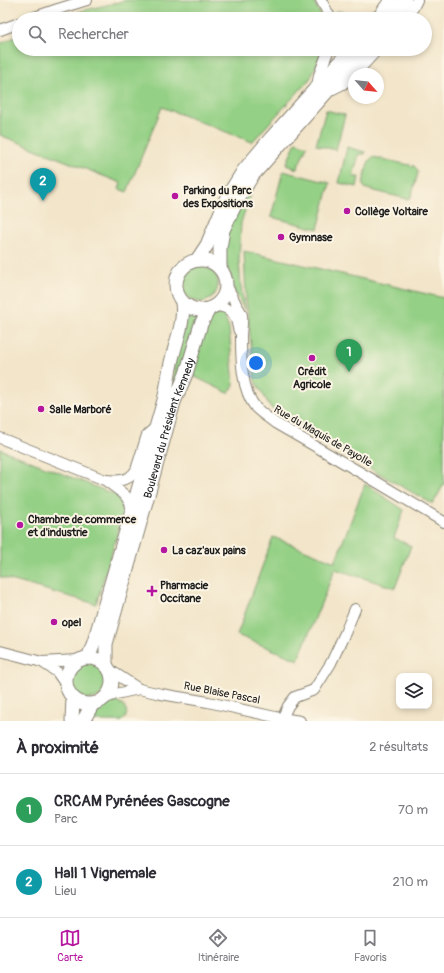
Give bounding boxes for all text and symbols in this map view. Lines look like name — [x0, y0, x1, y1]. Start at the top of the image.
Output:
search box — [12, 12, 432, 56]
icon: search — [26, 23, 48, 45]
text: Rechercher — [58, 25, 129, 44]
north arrow — [348, 68, 384, 104]
pin: 2 — [30, 168, 56, 201]
place label: Parking du Parc des Expositions — [183, 184, 253, 210]
marker: Parking du Parc des Expositions — [170, 191, 180, 201]
place label: Collège Voltaire — [355, 205, 428, 218]
marker: Collège Voltaire — [342, 206, 352, 216]
place label: Gymnase — [289, 231, 333, 244]
marker: Gymnase — [276, 232, 286, 242]
pin: 1 — [336, 339, 362, 372]
your location — [246, 353, 266, 373]
marker: Crédit Agricole — [307, 353, 317, 363]
street label: Boulevard du Président Kennedy — [141, 356, 197, 500]
place label: Crédit Agricole — [293, 365, 332, 391]
place label: Salle Marboré — [49, 403, 112, 416]
street label: Rue du Maquis de Payolle — [272, 403, 375, 470]
marker: Salle Marboré — [36, 404, 46, 414]
place label: Chambre de commerce et d'industrie — [27, 513, 137, 539]
marker: Chambre de commerce et d'industrie — [15, 520, 25, 530]
place label: La caz'aux pains — [172, 544, 246, 557]
marker: La caz'aux pains — [159, 545, 169, 555]
place label: Pharmacie Occitane — [160, 579, 209, 605]
marker: Pharmacie Occitane — [147, 586, 157, 596]
place label: opel — [61, 616, 82, 629]
marker: opel — [49, 617, 59, 627]
map controls — [396, 673, 432, 709]
button: layers — [396, 673, 432, 709]
street label: Rue Blaise Pascal — [183, 679, 261, 707]
text: À proximité — [16, 737, 99, 758]
text: 2 résultats — [369, 739, 428, 755]
text: CRCAM Pyrénées Gascogne — [54, 792, 230, 811]
text: 1 — [26, 802, 32, 818]
text: 70 m — [398, 802, 428, 818]
text: Parc — [54, 811, 78, 827]
text: Hall 1 Vignemale — [54, 864, 156, 883]
text: 2 — [25, 874, 33, 890]
text: 210 m — [392, 874, 428, 890]
text: Lieu — [54, 883, 77, 899]
tab: Carte — [57, 927, 83, 964]
tab: Itinéraire — [198, 927, 239, 964]
tab: Favoris — [354, 927, 387, 964]

